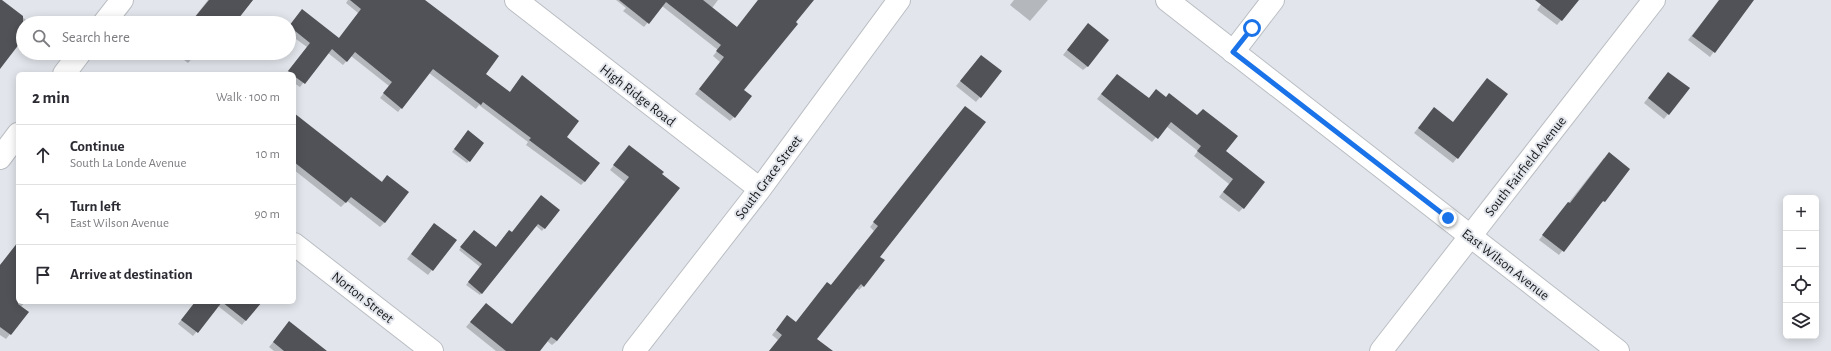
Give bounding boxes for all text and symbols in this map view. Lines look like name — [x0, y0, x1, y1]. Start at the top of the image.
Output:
search box — [16, 16, 296, 60]
route start — [1243, 19, 1261, 37]
icon: search — [30, 27, 52, 49]
text: Search here — [62, 30, 130, 45]
street label: High Ridge Road — [597, 62, 678, 129]
text: 2 min — [32, 89, 70, 106]
text: Walk · 100 m — [216, 91, 280, 104]
street label: South Fairfield Avenue — [1483, 114, 1569, 219]
street label: South Grace Street — [733, 133, 805, 222]
text: Continue — [70, 139, 125, 154]
icon: ahead — [32, 144, 54, 166]
text: 10 m — [256, 148, 280, 161]
text: South La Londe Avenue — [70, 157, 186, 170]
map controls — [1783, 195, 1819, 339]
button: + — [1783, 195, 1819, 231]
text: Turn left — [70, 199, 121, 214]
icon: left — [32, 204, 54, 226]
text: 90 m — [254, 208, 280, 221]
route end — [1439, 209, 1457, 227]
text: East Wilson Avenue — [70, 217, 169, 230]
street label: East Wilson Avenue — [1459, 226, 1552, 303]
button: − — [1783, 231, 1819, 267]
icon: arrive — [32, 264, 54, 286]
text: Arrive at destination — [70, 267, 193, 282]
button: locate — [1783, 267, 1819, 303]
street label: Norton Street — [329, 269, 396, 326]
button: layers — [1783, 303, 1819, 339]

